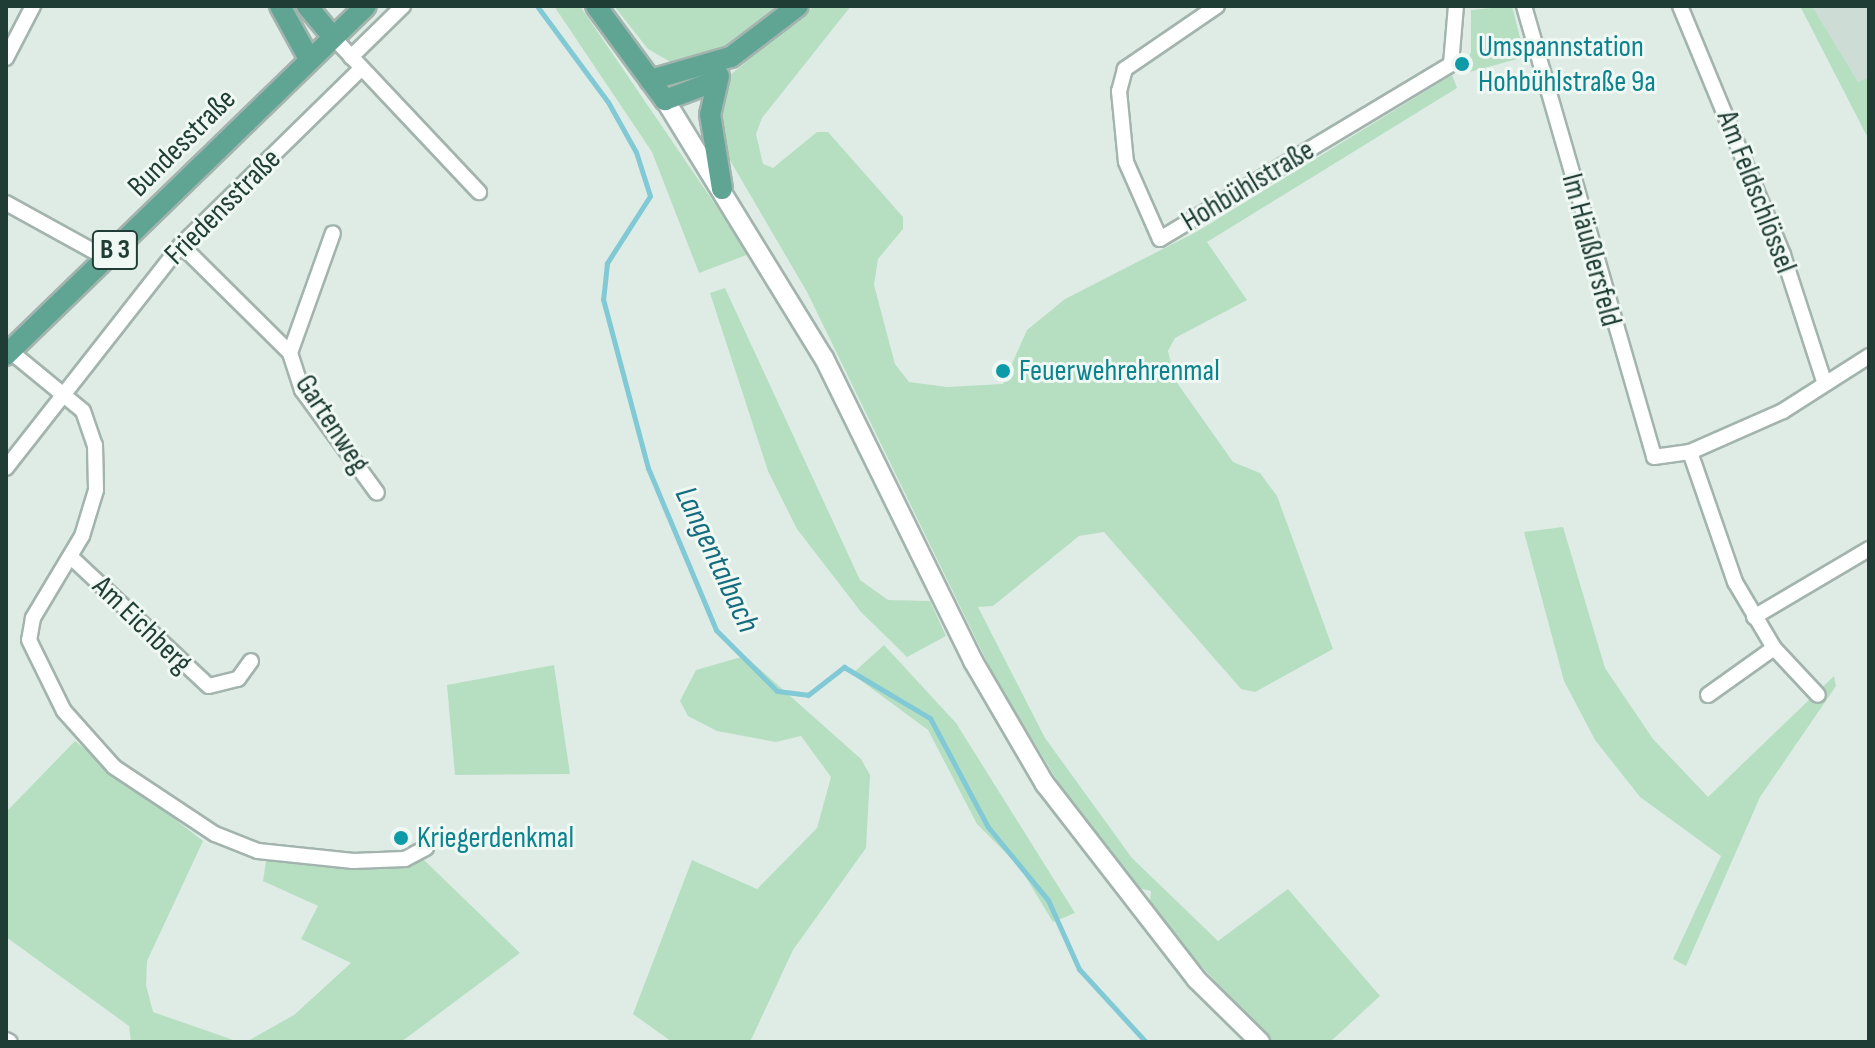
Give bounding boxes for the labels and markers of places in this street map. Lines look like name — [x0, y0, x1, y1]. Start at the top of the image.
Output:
place label: Umspannstation Hohbühlstraße 9a — [1478, 29, 1656, 100]
marker: Umspannstation Hohbühlstraße 9a — [1453, 55, 1471, 73]
place label: Feuerwehrehrenmal — [1019, 353, 1220, 389]
marker: Feuerwehrehrenmal — [994, 362, 1012, 380]
place label: Kriegerdenkmal — [417, 820, 574, 856]
marker: Kriegerdenkmal — [392, 829, 410, 847]

